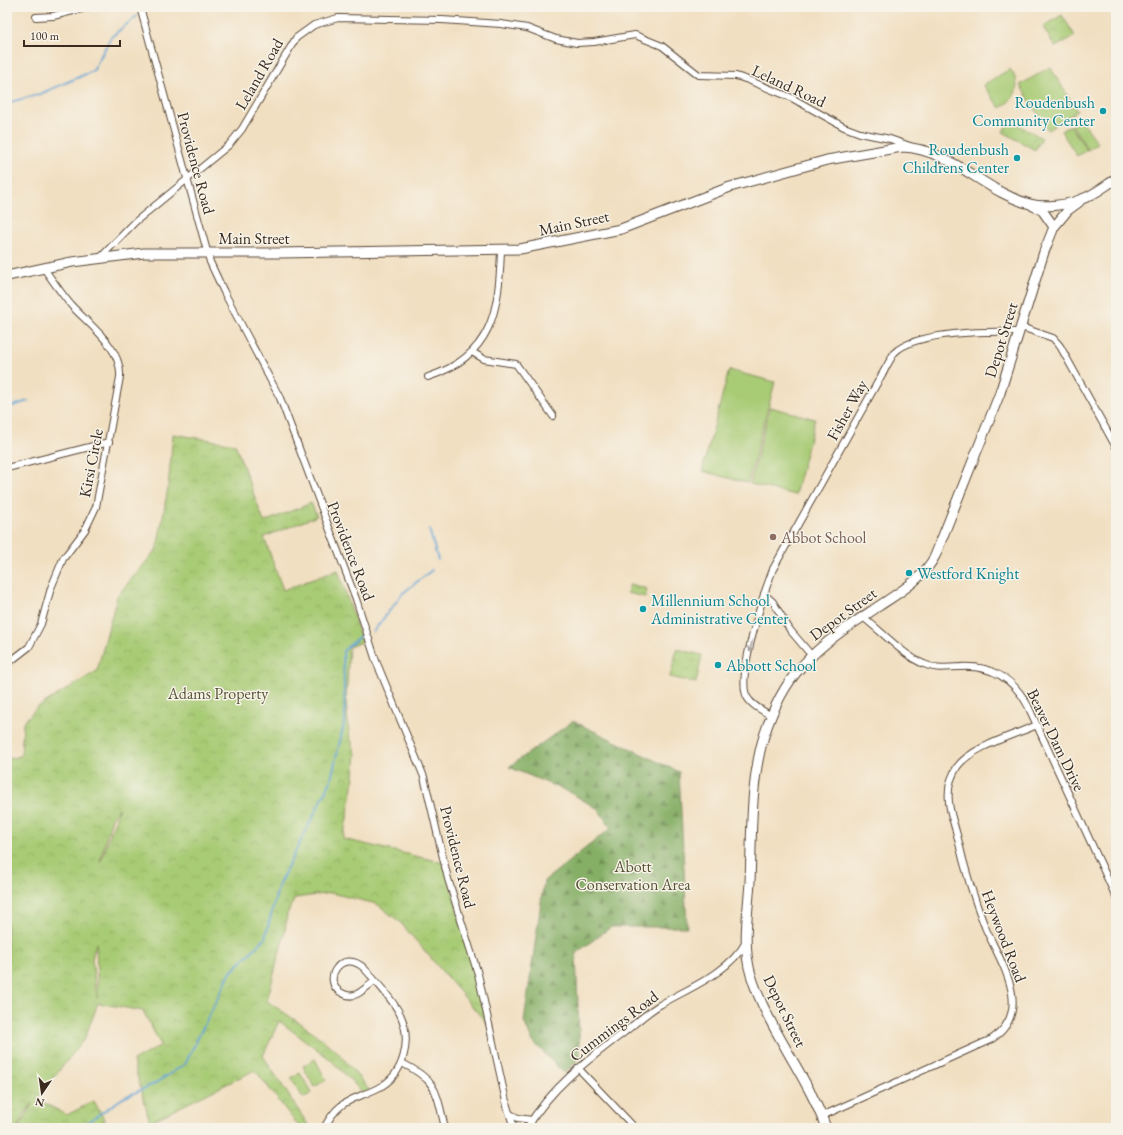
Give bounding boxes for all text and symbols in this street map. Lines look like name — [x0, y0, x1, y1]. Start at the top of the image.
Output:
scale bar — [24, 22, 120, 48]
text: 100 m — [30, 28, 60, 44]
street label: Leland Road — [230, 34, 288, 113]
street label: Leland Road — [749, 60, 830, 113]
place label: Roudenbush Community Center — [972, 92, 1096, 131]
marker: Roudenbush Community Center — [1098, 106, 1108, 116]
street label: Providence Road — [172, 110, 220, 217]
place label: Roudenbush Childrens Center — [902, 139, 1010, 178]
marker: Roudenbush Childrens Center — [1012, 153, 1022, 163]
street label: Main Street — [537, 205, 611, 241]
street label: Main Street — [218, 228, 290, 249]
street label: Depot Street — [980, 300, 1022, 380]
street label: Fisher Way — [822, 375, 873, 444]
street label: Kirsi Circle — [74, 427, 108, 499]
street label: Providence Road — [322, 498, 380, 604]
place label: Abbot School — [780, 527, 866, 548]
marker: Abbot School — [768, 532, 778, 542]
place label: Westford Knight — [917, 563, 1019, 584]
marker: Westford Knight — [904, 568, 914, 578]
street label: Depot Street — [805, 583, 881, 645]
place label: Millennium School Administrative Center — [650, 590, 789, 629]
marker: Millennium School Administrative Center — [638, 604, 648, 614]
one-way arrow — [747, 639, 754, 652]
place label: Abbott School — [725, 655, 817, 676]
marker: Abbott School — [713, 660, 723, 670]
park label: Adams Property — [167, 683, 269, 704]
street label: Beaver Dam Drive — [1022, 685, 1090, 795]
street label: Providence Road — [435, 804, 481, 911]
park label: Abott Conservation Area — [575, 856, 691, 895]
street label: Heywood Road — [977, 887, 1032, 986]
street label: Depot Street — [758, 971, 812, 1051]
street label: Cummings Road — [565, 985, 663, 1066]
north arrow — [22, 1073, 62, 1113]
text: N — [34, 1095, 46, 1111]

